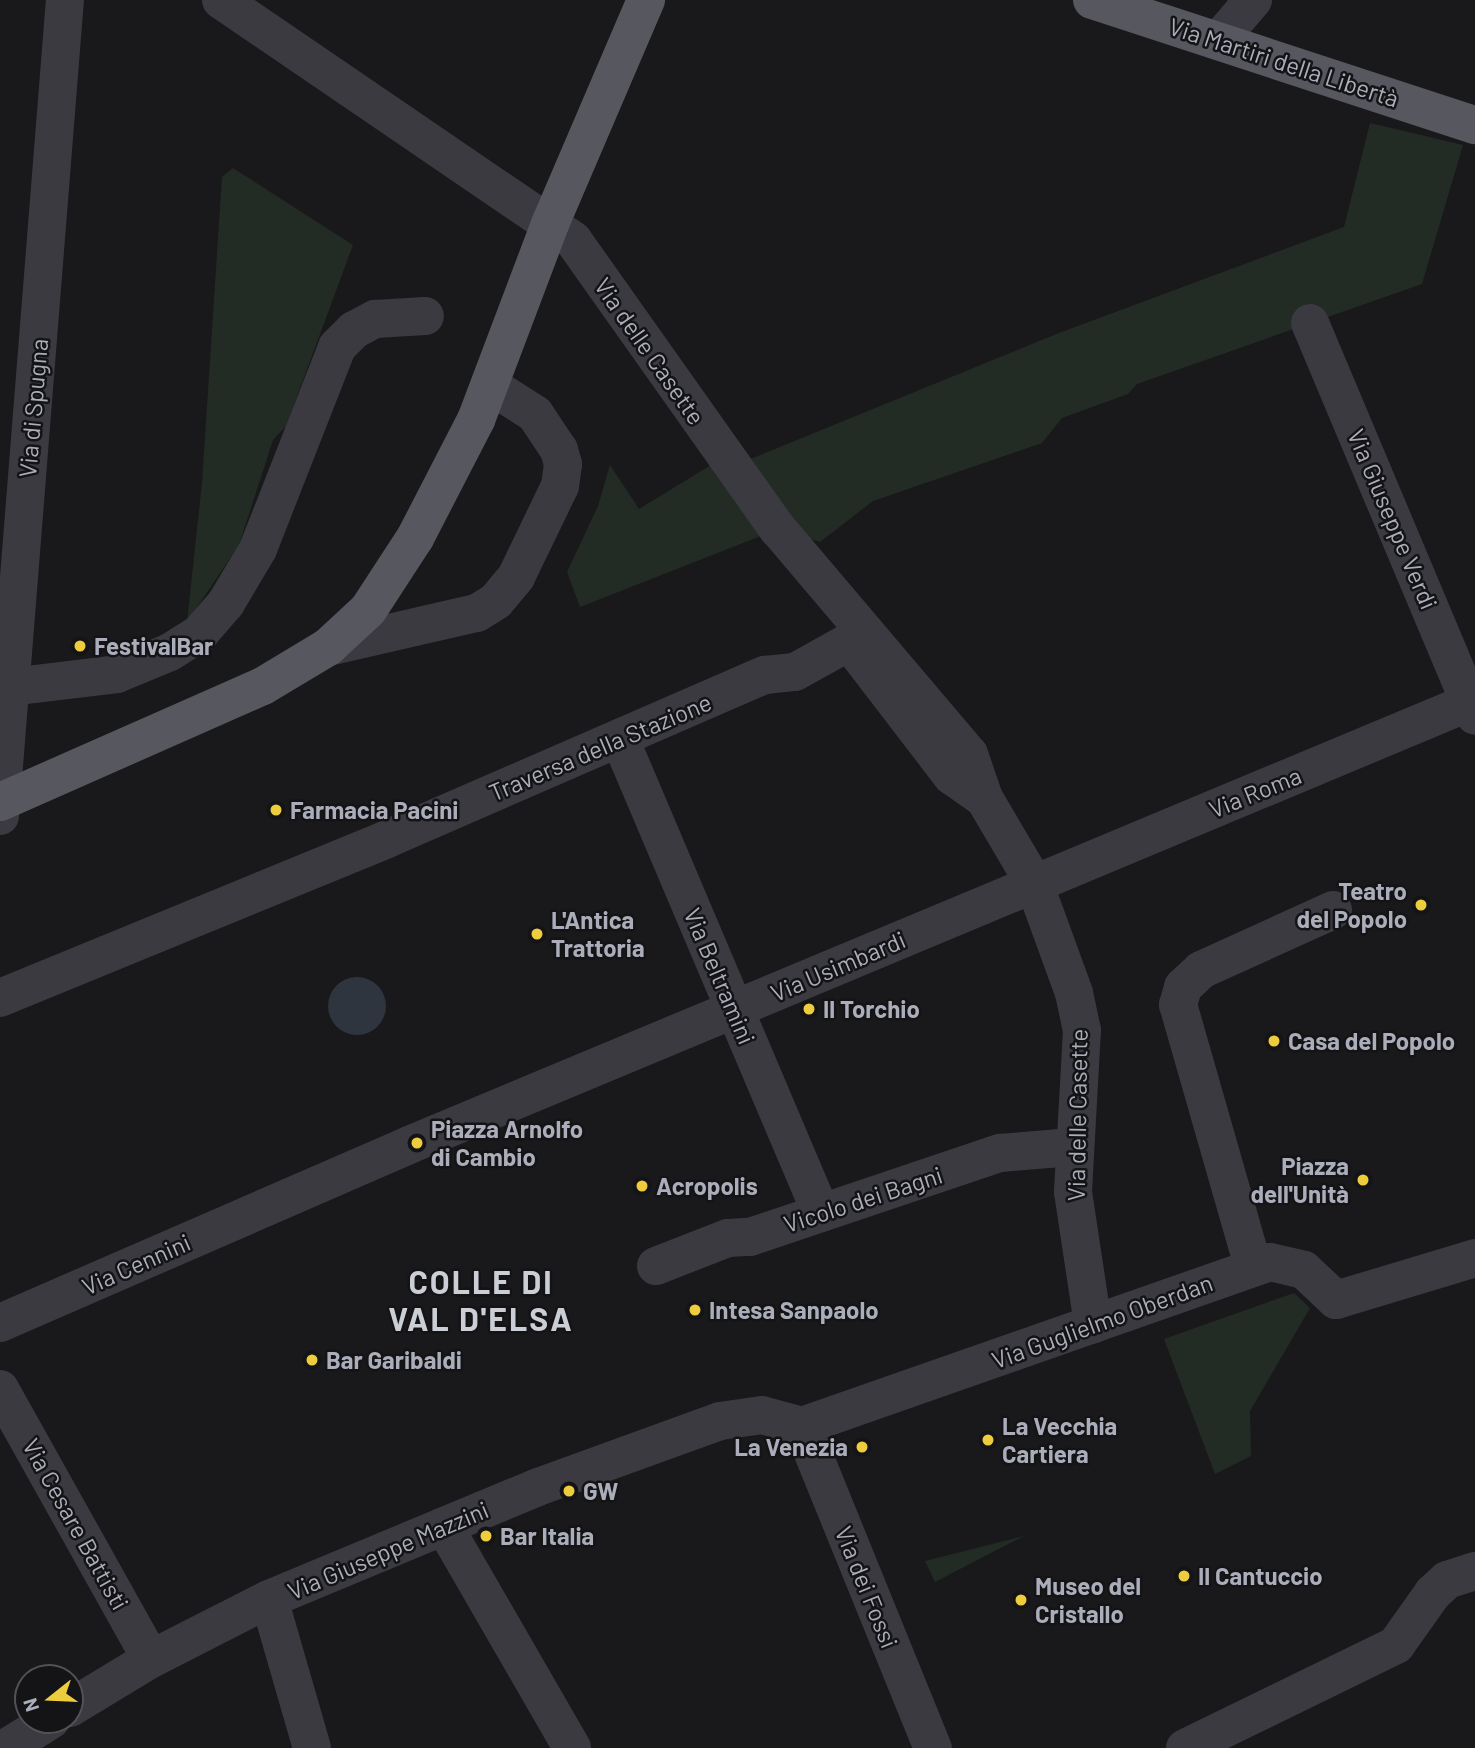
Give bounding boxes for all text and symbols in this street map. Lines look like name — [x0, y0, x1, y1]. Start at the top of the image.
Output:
street label: Via Martiri della Libertà — [1165, 11, 1403, 113]
street label: Via delle Casette — [589, 272, 711, 430]
street label: Via di Spugna — [13, 337, 53, 479]
street label: Via Giuseppe Verdi — [1342, 425, 1444, 613]
place label: FestivalBar — [94, 632, 213, 660]
marker: FestivalBar — [72, 638, 88, 654]
street label: Traversa della Stazione — [485, 687, 715, 807]
street label: Via Roma — [1205, 760, 1305, 824]
place label: Farmacia Pacini — [290, 796, 458, 824]
marker: Farmacia Pacini — [268, 802, 284, 818]
place label: Teatro del Popolo — [1297, 877, 1407, 933]
marker: Teatro del Popolo — [1413, 897, 1429, 913]
street label: Via Beltramini — [678, 903, 762, 1049]
place label: L'Antica Trattoria — [551, 906, 645, 962]
street label: Via Usimbardi — [766, 925, 910, 1007]
marker: L'Antica Trattoria — [529, 926, 545, 942]
place label: Il Torchio — [823, 995, 920, 1023]
marker: Il Torchio — [801, 1001, 817, 1017]
place label: Casa del Popolo — [1288, 1027, 1455, 1055]
street label: Via delle Casette — [1061, 1028, 1093, 1202]
marker: Casa del Popolo — [1266, 1033, 1282, 1049]
place label: Piazza Arnolfo di Cambio — [431, 1115, 583, 1171]
marker: Piazza Arnolfo di Cambio — [409, 1135, 425, 1151]
place label: Piazza dell'Unità — [1250, 1152, 1349, 1208]
street label: Vicolo dei Bagni — [780, 1160, 946, 1238]
place label: Acropolis — [656, 1172, 758, 1200]
marker: Piazza dell'Unità — [1355, 1172, 1371, 1188]
marker: Acropolis — [634, 1178, 650, 1194]
street label: Via Cennini — [77, 1227, 195, 1301]
district label: COLLE DI VAL D'ELSA — [389, 1263, 573, 1338]
street label: Via Guglielmo Oberdan — [988, 1268, 1216, 1374]
place label: Intesa Sanpaolo — [709, 1296, 879, 1324]
marker: Intesa Sanpaolo — [687, 1302, 703, 1318]
place label: Bar Garibaldi — [326, 1346, 462, 1374]
marker: Bar Garibaldi — [304, 1352, 320, 1368]
place label: La Vecchia Cartiera — [1002, 1412, 1117, 1468]
marker: La Vecchia Cartiera — [980, 1432, 996, 1448]
street label: Via Cesare Battisti — [17, 1433, 135, 1615]
place label: La Venezia — [734, 1433, 848, 1461]
marker: La Venezia — [854, 1439, 870, 1455]
place label: GW — [583, 1477, 618, 1505]
marker: GW — [561, 1483, 577, 1499]
street label: Via Giuseppe Mazzini — [283, 1495, 493, 1605]
place label: Bar Italia — [500, 1522, 594, 1550]
street label: Via dei Fossi — [830, 1522, 904, 1652]
marker: Bar Italia — [478, 1528, 494, 1544]
place label: Il Cantuccio — [1198, 1562, 1323, 1590]
marker: Il Cantuccio — [1176, 1568, 1192, 1584]
place label: Museo del Cristallo — [1035, 1572, 1141, 1628]
marker: Museo del Cristallo — [1013, 1592, 1029, 1608]
north arrow — [14, 1664, 84, 1734]
text: N — [18, 1695, 43, 1715]

